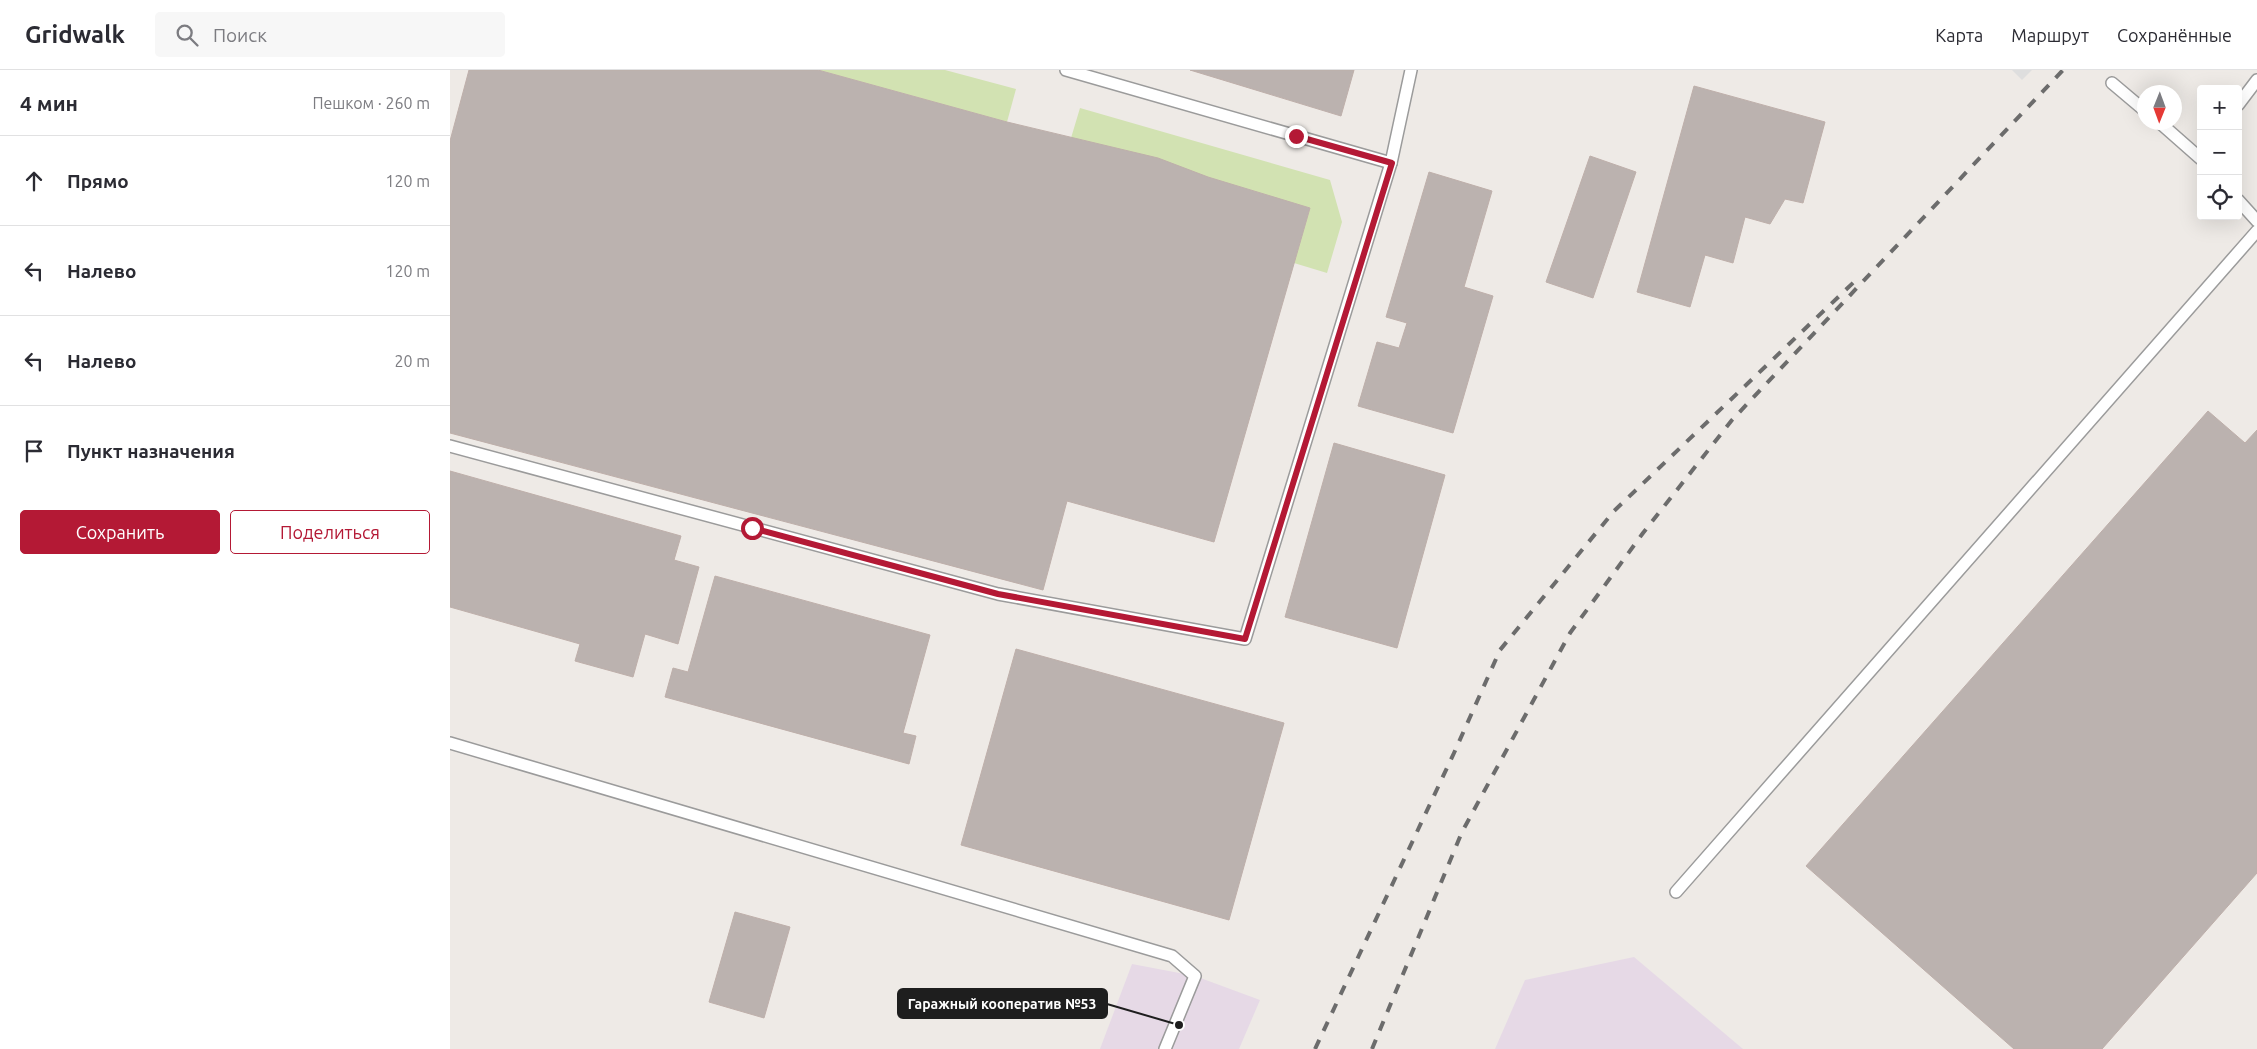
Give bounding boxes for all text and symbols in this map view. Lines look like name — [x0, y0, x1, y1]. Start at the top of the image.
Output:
search box — [155, 12, 505, 57]
text: Gridwalk — [25, 21, 125, 48]
icon: search — [173, 21, 201, 49]
text: Поиск — [213, 24, 267, 46]
text: Карта — [1935, 25, 1983, 45]
text: Маршрут — [2011, 25, 2089, 45]
text: Сохранённые — [2117, 25, 2232, 45]
north arrow — [2137, 85, 2182, 130]
map controls — [2197, 85, 2242, 220]
button: + — [2197, 85, 2242, 130]
text: 4 мин — [20, 91, 78, 115]
text: Пешком · 260 m — [312, 94, 430, 112]
route end — [1285, 125, 1308, 148]
button: − — [2197, 130, 2242, 175]
icon: ahead — [20, 167, 48, 195]
text: Прямо — [67, 170, 129, 192]
text: 120 m — [385, 172, 430, 190]
button: locate — [2197, 175, 2242, 220]
icon: left — [20, 257, 48, 285]
text: Налево — [67, 260, 136, 282]
text: 120 m — [385, 262, 430, 280]
icon: left — [20, 347, 48, 375]
text: Налево — [67, 350, 136, 372]
text: 20 m — [394, 352, 430, 370]
icon: arrive — [20, 437, 48, 465]
text: Пункт назначения — [67, 440, 235, 462]
button: Сохранить — [20, 510, 220, 554]
button: Поделиться — [230, 510, 430, 554]
route start — [741, 517, 764, 540]
callout: Гаражный кооператив №53 — [898, 989, 1107, 1018]
text: Гаражный кооператив №53 — [908, 996, 1096, 1012]

